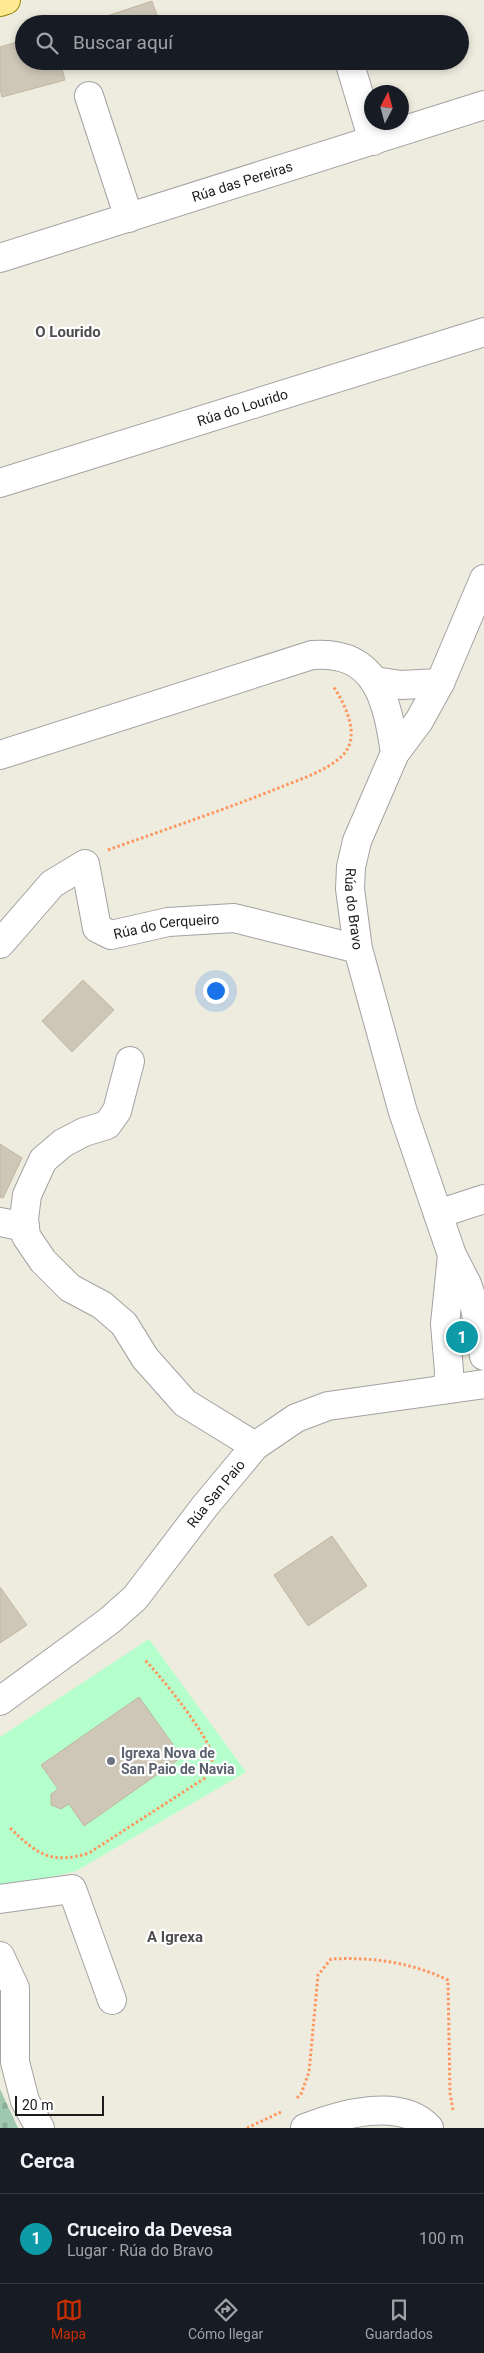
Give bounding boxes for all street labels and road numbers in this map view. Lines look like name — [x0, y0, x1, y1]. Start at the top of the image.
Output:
street label: Rúa das Pereiras — [190, 158, 295, 205]
street label: Rúa do Lourido — [195, 386, 290, 429]
street label: Rúa do Bravo — [342, 868, 366, 951]
street label: Rúa do Cerqueiro — [112, 911, 220, 942]
street label: Rúa San Paio — [184, 1457, 248, 1531]

